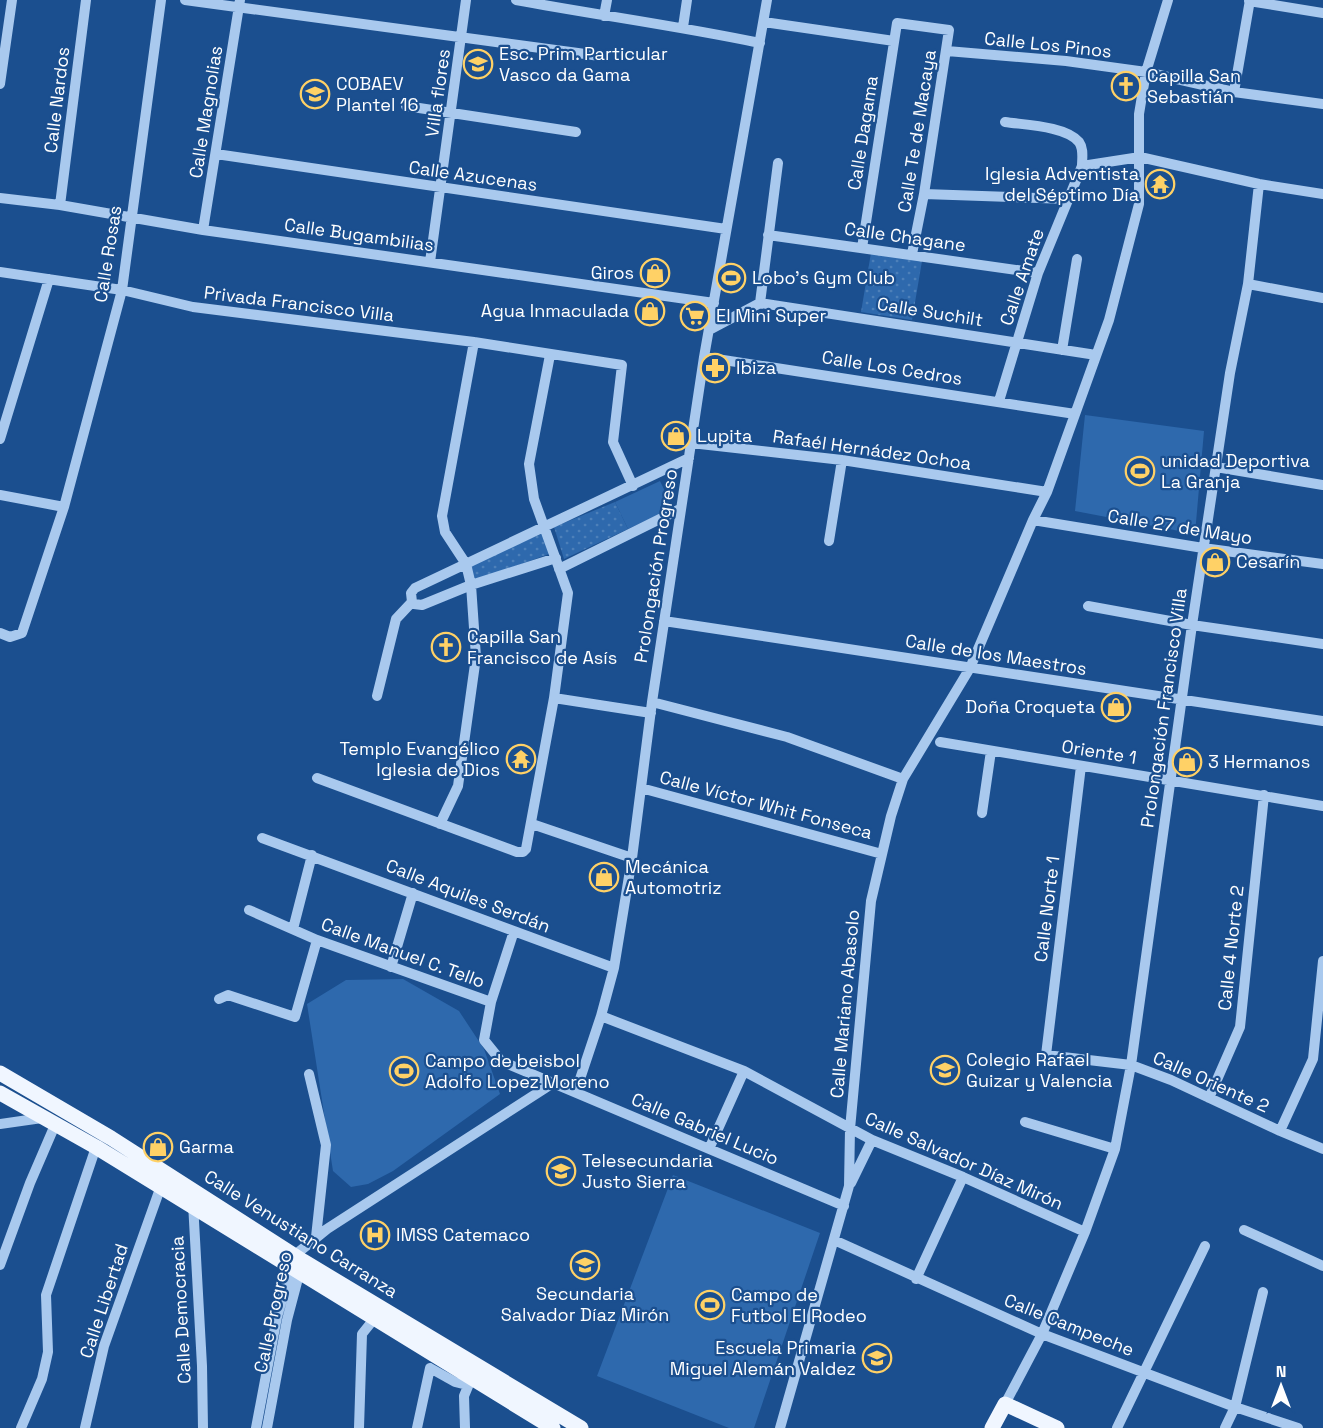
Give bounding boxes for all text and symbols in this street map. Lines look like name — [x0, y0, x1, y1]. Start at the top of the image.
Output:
street label: Calle Los Pinos — [983, 26, 1113, 63]
place label: Esc. Prim. Particular Vasco da Gama — [499, 42, 668, 86]
street label: Calle Magnolias — [184, 44, 227, 180]
street label: Calle Nardos — [39, 45, 74, 154]
street label: Villa flores — [420, 47, 455, 139]
school or university icon: Esc. Prim. Particular Vasco da Gama — [462, 48, 494, 80]
street label: Calle Te de Macaya — [892, 48, 941, 214]
place label: Capilla San Sebastián — [1147, 64, 1241, 108]
church icon: Capilla San Sebastián — [1110, 70, 1142, 102]
place label: COBAEV Plantel 16 — [336, 72, 419, 116]
street label: Calle Dagama — [842, 74, 883, 192]
school or university icon: COBAEV Plantel 16 — [299, 78, 331, 110]
street label: Calle Azucenas — [407, 155, 539, 196]
place label: Iglesia Adventista del Séptimo Día — [985, 162, 1139, 206]
temple icon: Iglesia Adventista del Séptimo Día — [1144, 168, 1176, 200]
street label: Calle Rosas — [89, 204, 127, 304]
street label: Calle Bugambilias — [283, 213, 435, 256]
street label: Calle Chagane — [843, 217, 967, 256]
street label: Calle Amate — [994, 225, 1049, 328]
shop icon: Giros — [639, 257, 671, 289]
place label: Giros — [591, 261, 634, 284]
sports icon: Lobo's Gym Club — [715, 262, 747, 294]
place label: Lobo's Gym Club — [752, 266, 895, 289]
street label: Privada Francisco Villa — [203, 280, 395, 327]
street label: Calle Suchilt — [875, 292, 985, 331]
shop icon: Agua Inmaculada — [634, 295, 666, 327]
place label: Agua Inmaculada — [481, 299, 629, 322]
supermarket icon: El Mini Super — [679, 300, 711, 332]
place label: El Mini Super — [716, 304, 827, 327]
street label: Calle Los Cedros — [820, 345, 964, 390]
pharmacy icon: Ibiza — [699, 352, 731, 384]
place label: Ibiza — [736, 356, 776, 379]
shop icon: Lupita — [660, 420, 692, 452]
place label: Lupita — [697, 424, 752, 447]
street label: Rafaél Hernádez Ochoa — [771, 424, 973, 475]
place label: unidad Deportiva La Granja — [1161, 449, 1310, 493]
sports icon: unidad Deportiva La Granja — [1124, 455, 1156, 487]
street label: Prolongación Progreso — [629, 467, 682, 665]
street label: Calle 27 de Mayo — [1106, 504, 1254, 549]
shop icon: Cesarín — [1199, 546, 1231, 578]
place label: Cesarín — [1236, 550, 1300, 573]
street label: Prolongación Francisco Villa — [1135, 587, 1192, 829]
place label: Capilla San Francisco de Asís — [467, 625, 617, 669]
street label: Calle de los Maestros — [904, 629, 1088, 680]
church icon: Capilla San Francisco de Asís — [430, 631, 462, 663]
shop icon: Doña Croqueta — [1100, 691, 1132, 723]
place label: Doña Croqueta — [965, 695, 1095, 718]
street label: Oriente 1 — [1060, 734, 1138, 769]
place label: Templo Evangélico Iglesia de Dios — [339, 737, 500, 781]
temple icon: Templo Evangélico Iglesia de Dios — [505, 743, 537, 775]
shop icon: 3 Hermanos — [1171, 746, 1203, 778]
place label: 3 Hermanos — [1208, 750, 1310, 773]
street label: Calle Víctor Whit Fonseca — [657, 765, 875, 844]
street label: Calle Aquiles Serdán — [383, 854, 554, 938]
place label: Mecánica Automotriz — [625, 855, 722, 899]
street label: Calle Norte 1 — [1029, 855, 1064, 963]
shop icon: Mecánica Automotriz — [588, 861, 620, 893]
street label: Calle 4 Norte 2 — [1212, 884, 1249, 1012]
street label: Calle Mariano Abasolo — [825, 909, 864, 1099]
street label: Calle Manuel C. Tello — [318, 912, 488, 993]
street label: Calle Oriente 2 — [1150, 1046, 1273, 1117]
place label: Colegio Rafael Guizar y Valencia — [966, 1048, 1112, 1092]
place label: Campo de beisbol Adolfo Lopez Moreno — [425, 1049, 610, 1093]
school or university icon: Colegio Rafael Guizar y Valencia — [929, 1054, 961, 1086]
sports icon: Campo de beisbol Adolfo Lopez Moreno — [388, 1055, 420, 1087]
street label: Calle Gabriel Lucio — [628, 1087, 782, 1170]
street label: Calle Salvador Díaz Mirón — [861, 1106, 1067, 1215]
shop icon: Garma — [142, 1131, 174, 1163]
place label: Garma — [179, 1135, 234, 1158]
place label: Telesecundaria Justo Sierra — [582, 1149, 713, 1193]
school or university icon: Telesecundaria Justo Sierra — [545, 1155, 577, 1187]
street label: Calle Venustiano Carranza — [200, 1164, 402, 1303]
hospital icon: IMSS Catemaco — [359, 1219, 391, 1251]
place label: IMSS Catemaco — [396, 1223, 530, 1246]
street label: Calle Democracia — [165, 1235, 196, 1385]
street label: Calle Libertad — [74, 1241, 133, 1361]
street label: Calle Progreso — [248, 1249, 297, 1375]
school or university icon: Secundaria Salvador Díaz Mirón — [569, 1249, 601, 1281]
place label: Secundaria Salvador Díaz Mirón — [501, 1282, 669, 1326]
place label: Campo de Futbol El Rodeo — [731, 1283, 867, 1327]
street label: Calle Campeche — [1001, 1288, 1138, 1361]
sports icon: Campo de Futbol El Rodeo — [694, 1289, 726, 1321]
place label: Escuela Primaria Miguel Alemán Valdez — [670, 1336, 856, 1380]
school or university icon: Escuela Primaria Miguel Alemán Valdez — [861, 1342, 893, 1374]
north arrow — [1251, 1356, 1311, 1416]
text: N — [1276, 1361, 1286, 1382]

